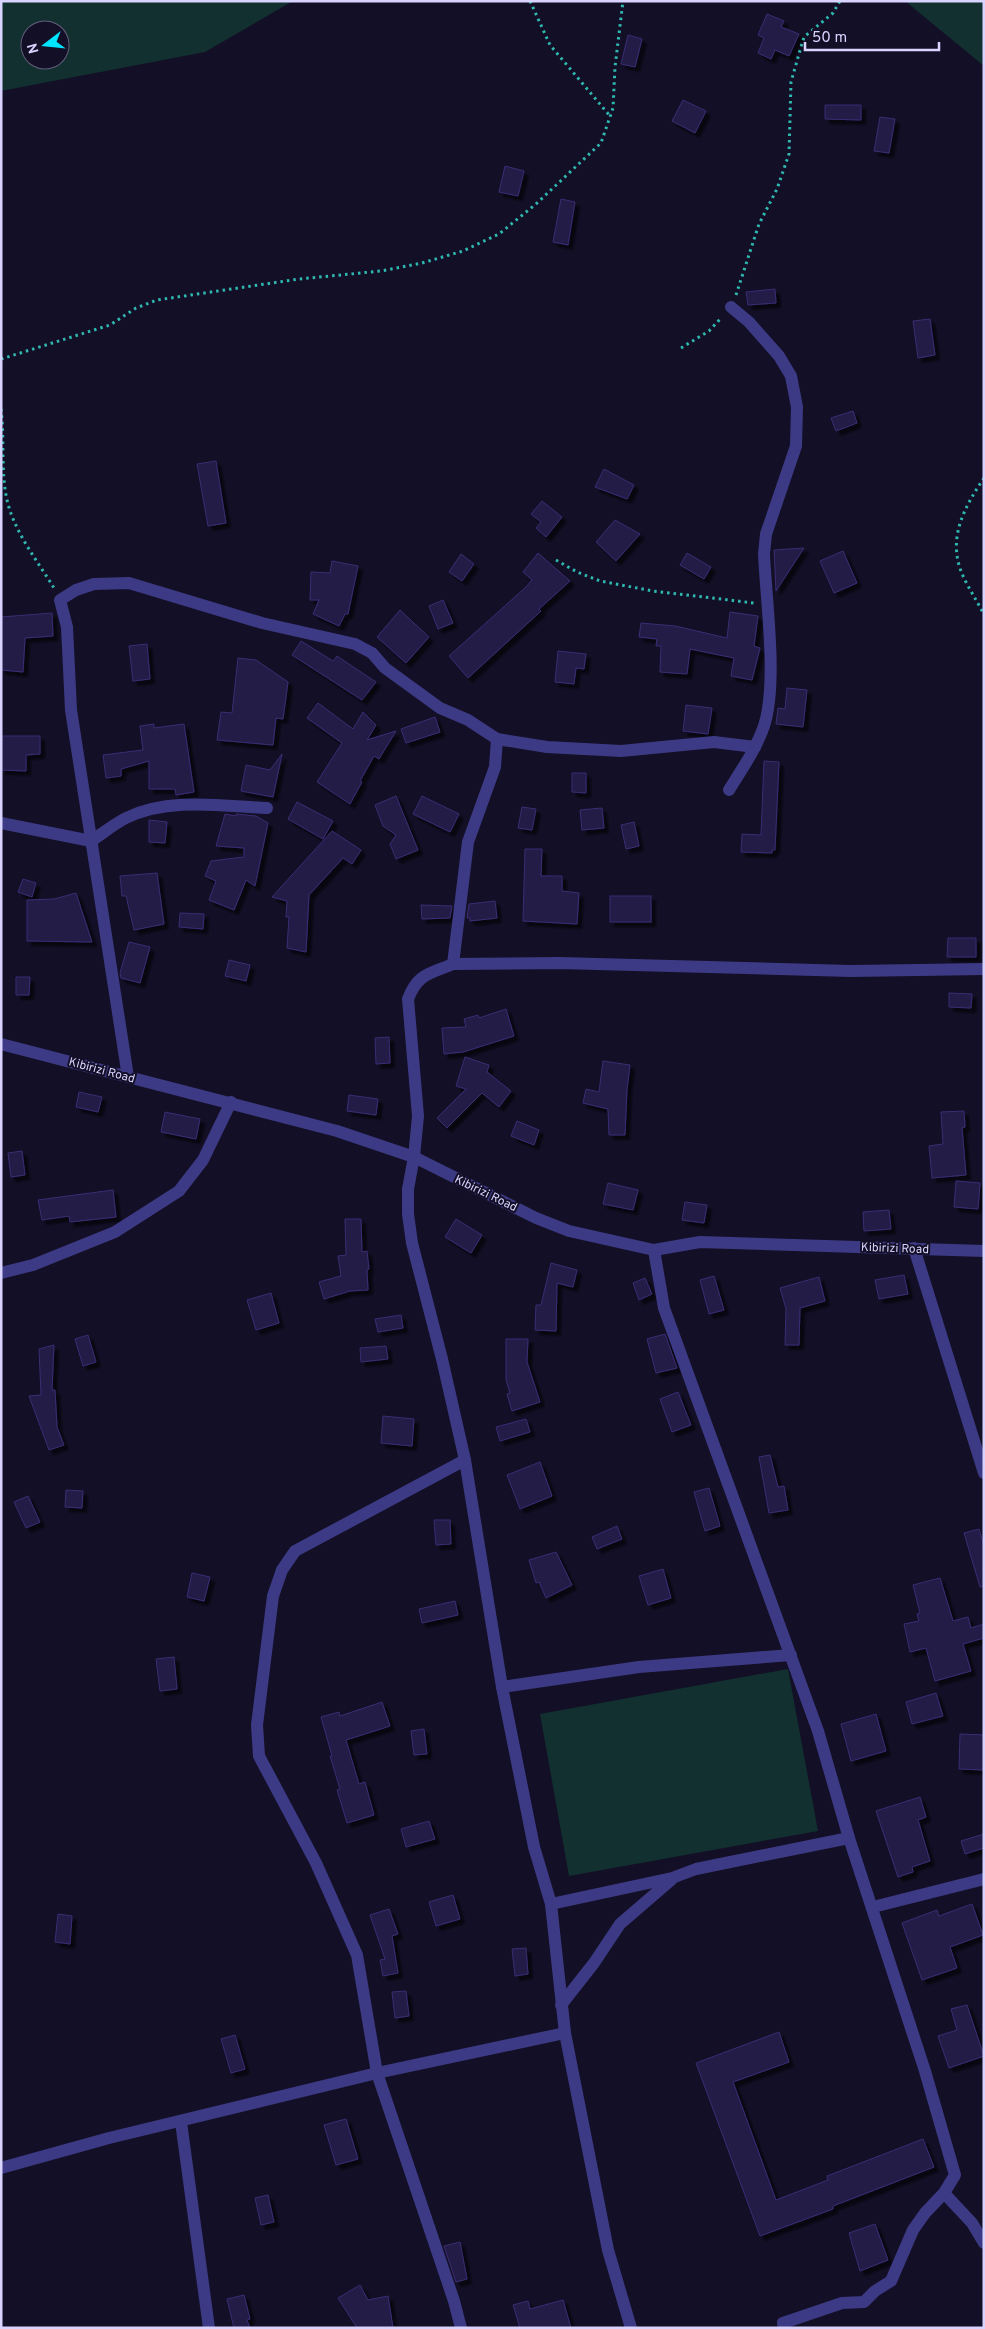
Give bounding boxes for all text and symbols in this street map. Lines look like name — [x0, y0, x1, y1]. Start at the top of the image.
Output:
north arrow — [20, 20, 70, 70]
scale bar — [805, 20, 939, 52]
text: 50 m — [812, 29, 847, 48]
text: N — [24, 41, 44, 55]
street label: Kibirizi Road — [67, 1054, 137, 1088]
street label: Kibirizi Road — [451, 1172, 520, 1216]
street label: Kibirizi Road — [861, 1240, 929, 1258]

